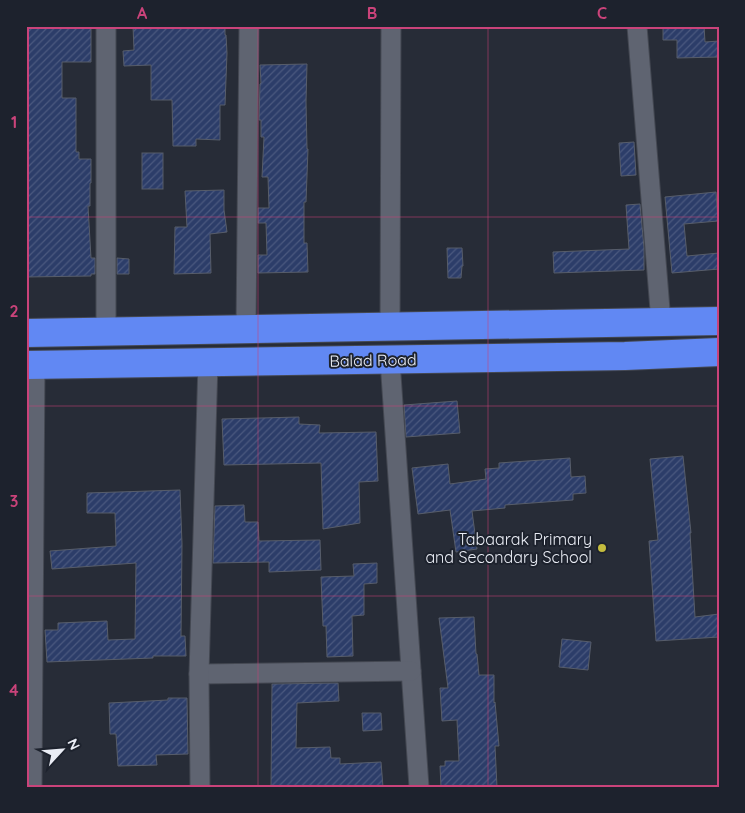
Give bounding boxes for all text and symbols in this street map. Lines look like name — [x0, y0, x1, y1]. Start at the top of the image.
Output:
text: A — [137, 3, 148, 23]
text: B — [367, 3, 377, 23]
text: C — [597, 3, 607, 23]
text: 1 — [11, 112, 17, 132]
text: 2 — [9, 301, 19, 321]
street label: Balad Road — [329, 349, 417, 371]
text: 3 — [10, 491, 18, 511]
place label: Tabaarak Primary and Secondary School — [425, 529, 592, 567]
marker: Tabaarak Primary and Secondary School — [596, 542, 608, 554]
text: 4 — [9, 680, 19, 700]
north arrow — [38, 726, 88, 776]
text: N — [63, 736, 84, 753]

